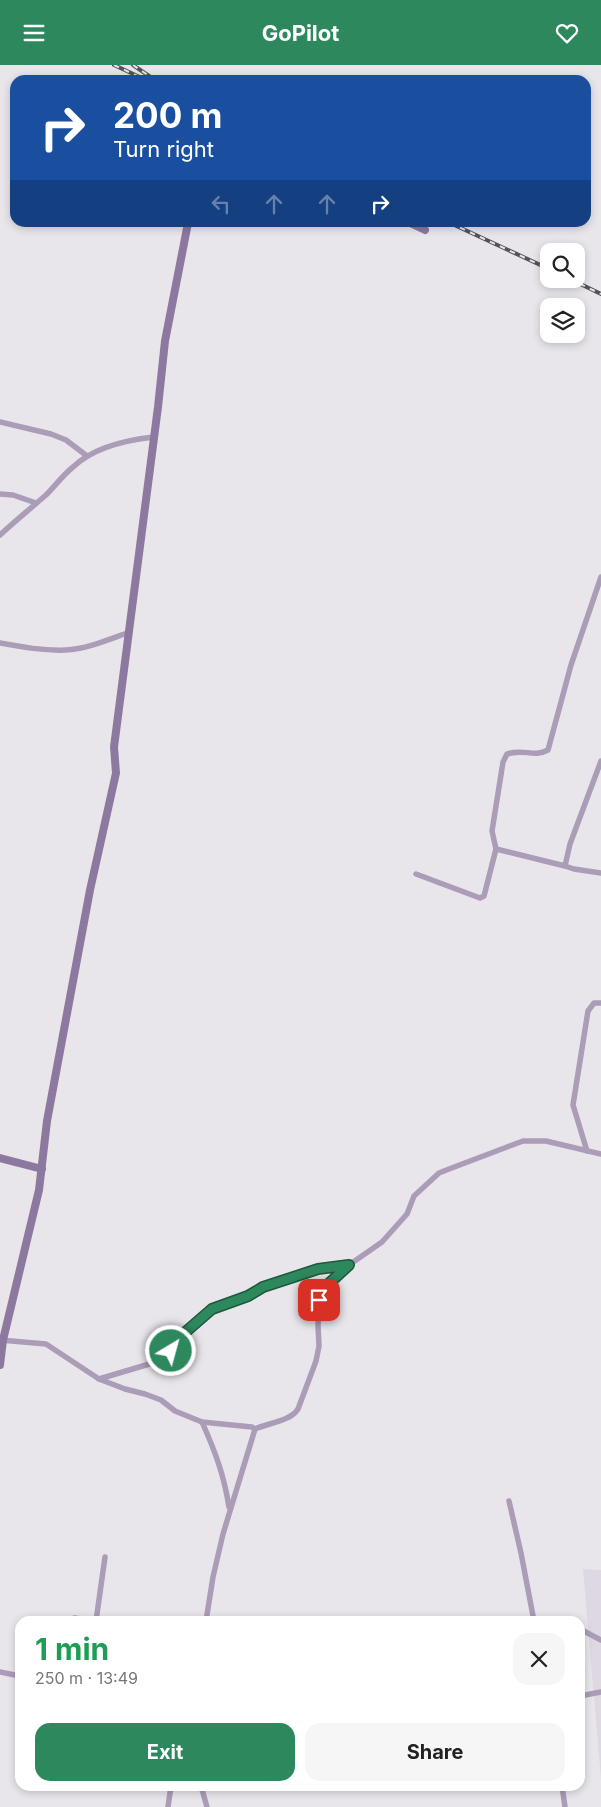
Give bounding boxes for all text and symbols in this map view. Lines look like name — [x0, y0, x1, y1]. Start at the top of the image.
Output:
icon: menu — [20, 19, 48, 47]
icon: heart — [553, 19, 581, 47]
text: GoPilot — [262, 20, 339, 46]
text: 200 m — [113, 94, 222, 136]
icon: right — [30, 95, 95, 160]
text: Turn right — [113, 136, 214, 162]
icon: left — [207, 190, 235, 218]
icon: ahead — [260, 190, 288, 218]
icon: ahead — [313, 190, 341, 218]
icon: right — [366, 190, 394, 218]
map controls — [540, 243, 585, 343]
button: search — [540, 243, 585, 288]
button: layers — [540, 298, 585, 343]
pin — [298, 1279, 340, 1321]
icon: arrive — [305, 1286, 333, 1314]
position arrow — [144, 1324, 196, 1376]
text: 1 min — [35, 1631, 109, 1667]
button: close — [513, 1633, 565, 1685]
text: 250 m · 13:49 — [35, 1668, 138, 1688]
button: Exit — [35, 1723, 295, 1781]
button: Share — [305, 1723, 565, 1781]

